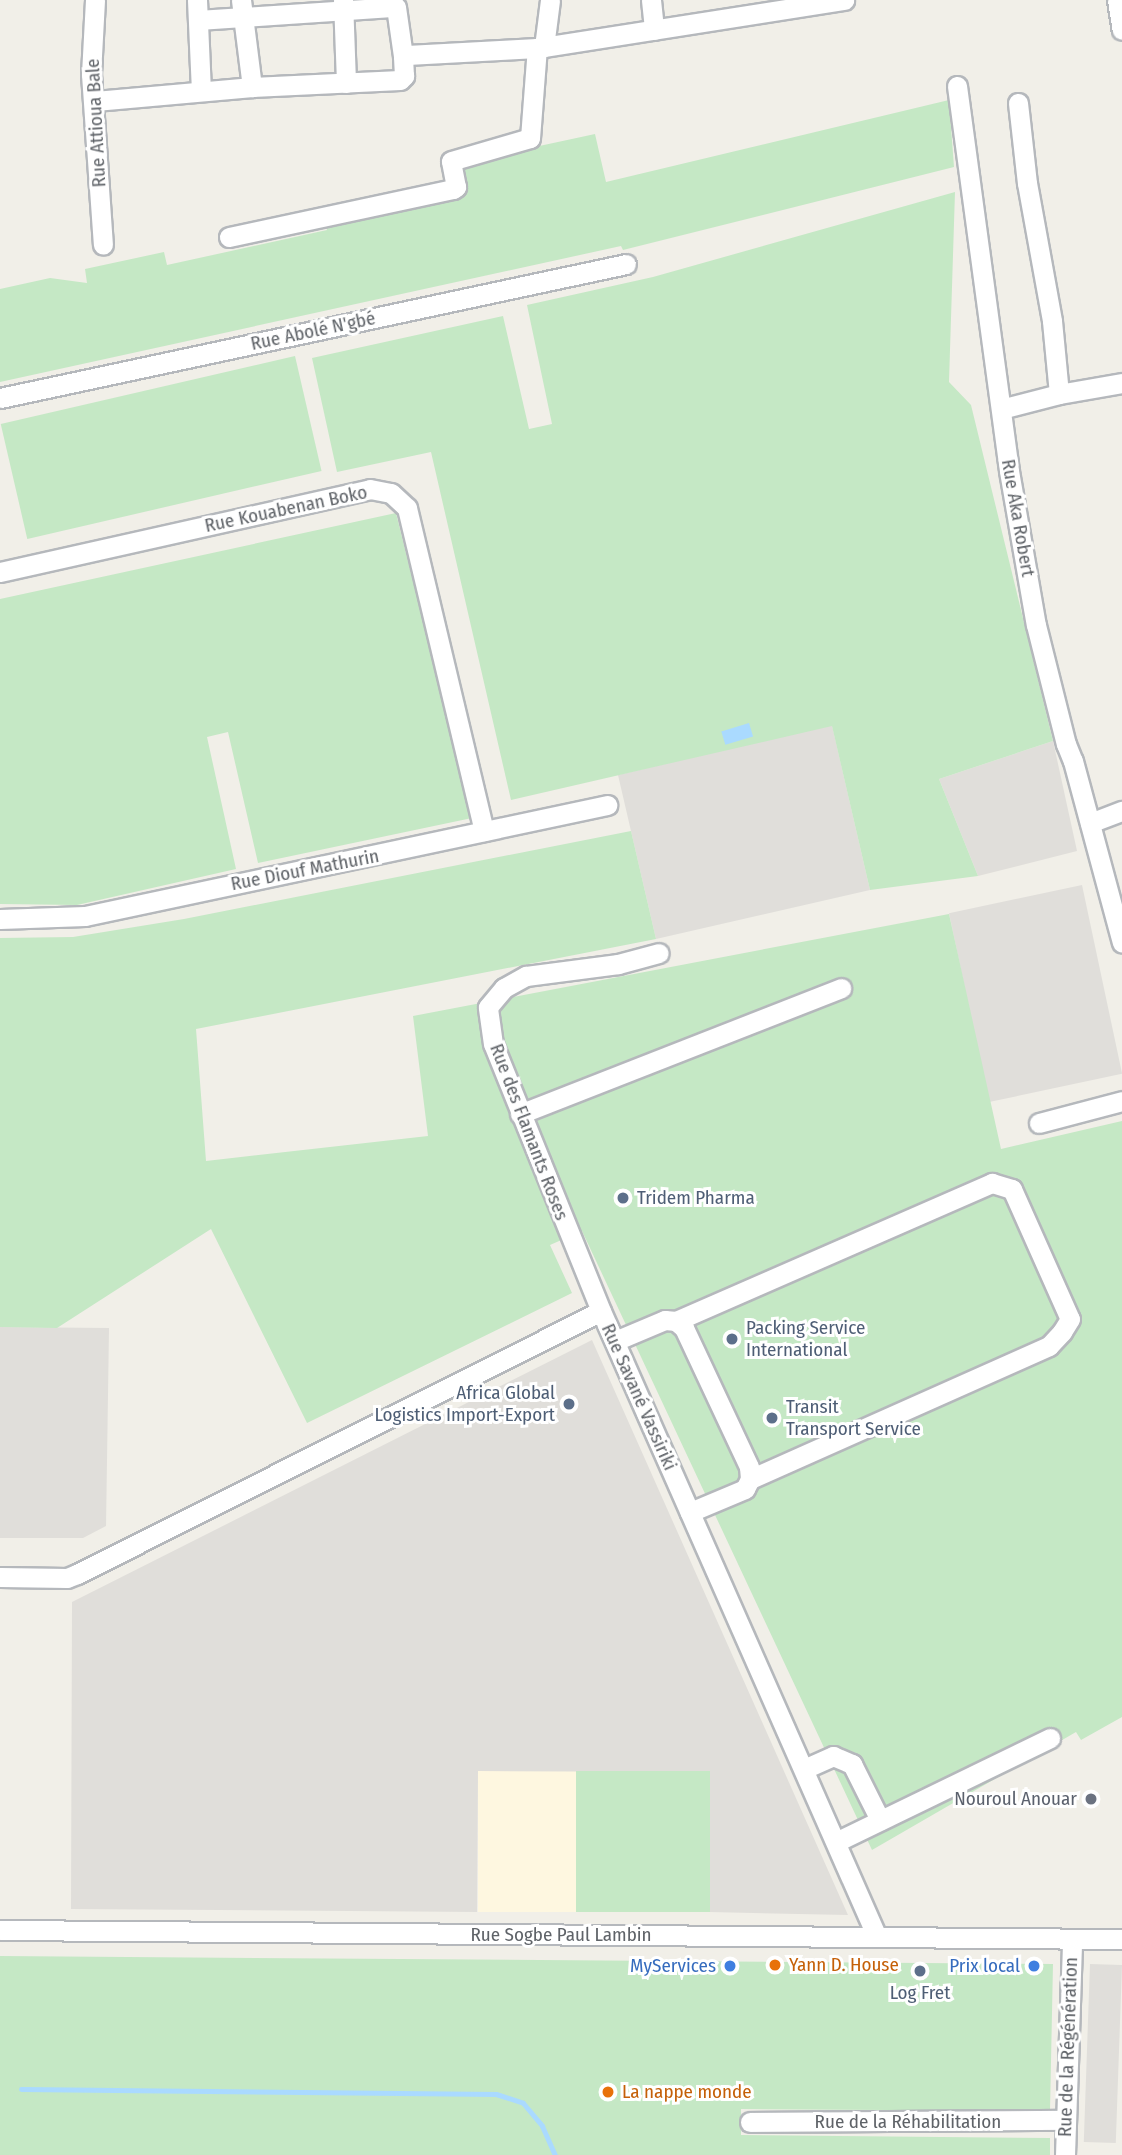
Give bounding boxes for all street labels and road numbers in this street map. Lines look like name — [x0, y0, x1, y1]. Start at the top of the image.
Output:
street label: Rue Attioua Bale — [81, 58, 111, 188]
street label: Rue Abolé N'gbé — [249, 307, 377, 355]
street label: Rue Aka Robert — [996, 457, 1040, 579]
street label: Rue Kouabenan Boko — [203, 481, 369, 537]
street label: Rue Diouf Mathurin — [229, 844, 381, 896]
street label: Rue des Flamants Roses — [485, 1041, 573, 1223]
street label: Rue Savané Vassiriki — [596, 1320, 682, 1474]
street label: Rue Sogbe Paul Lambin — [470, 1924, 652, 1946]
street label: Rue de la Régénération — [1053, 1957, 1083, 2137]
street label: Rue de la Réhabilitation — [815, 2111, 1001, 2133]

